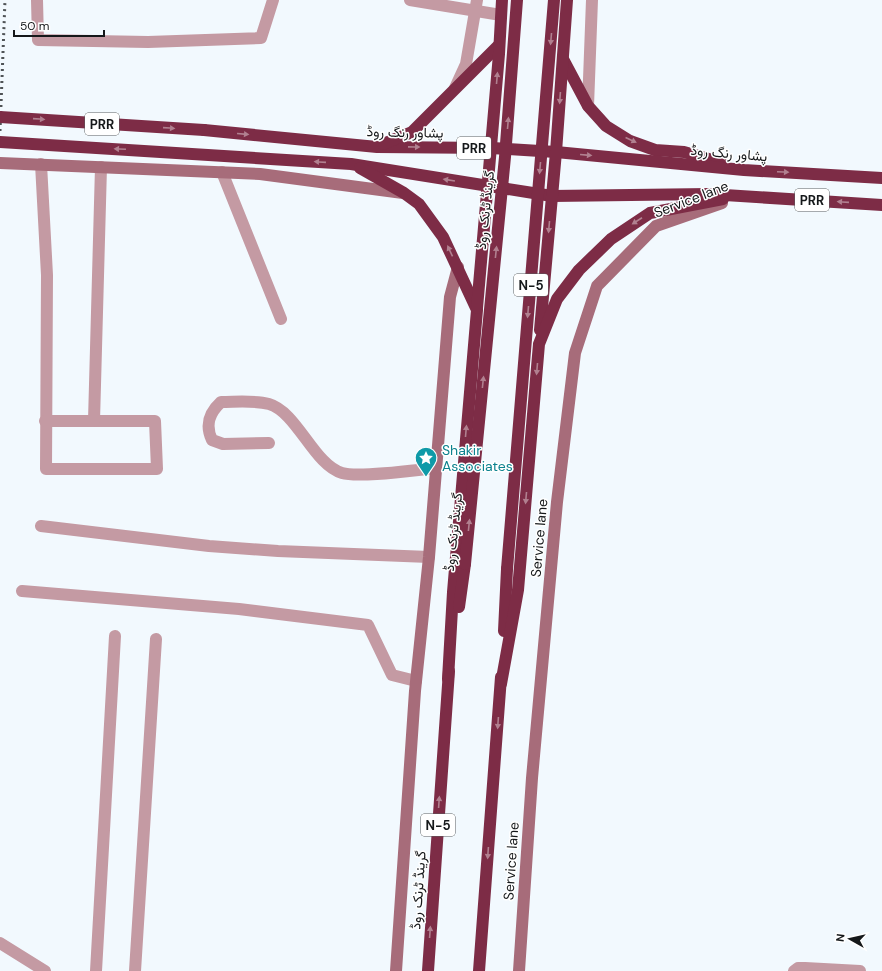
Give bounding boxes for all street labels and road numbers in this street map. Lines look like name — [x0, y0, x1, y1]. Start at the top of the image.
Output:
road number: PRR — [85, 113, 119, 135]
street label: پشاور رنگ روڈ — [366, 122, 444, 143]
road number: PRR — [457, 137, 491, 159]
street label: پشاور رنگ روڈ — [690, 141, 768, 166]
street label: گرینڈ ٹرنک روڈ — [472, 170, 498, 250]
street label: Service lane — [651, 177, 731, 221]
road number: PRR — [795, 189, 829, 211]
road number: N-5 — [514, 274, 548, 296]
street label: گرینڈ ٹرنک روڈ — [440, 492, 466, 572]
street label: Service lane — [527, 498, 551, 578]
road number: N-5 — [421, 814, 455, 836]
street label: Service lane — [499, 821, 523, 901]
street label: گرینڈ ٹرنک روڈ — [406, 850, 430, 930]

